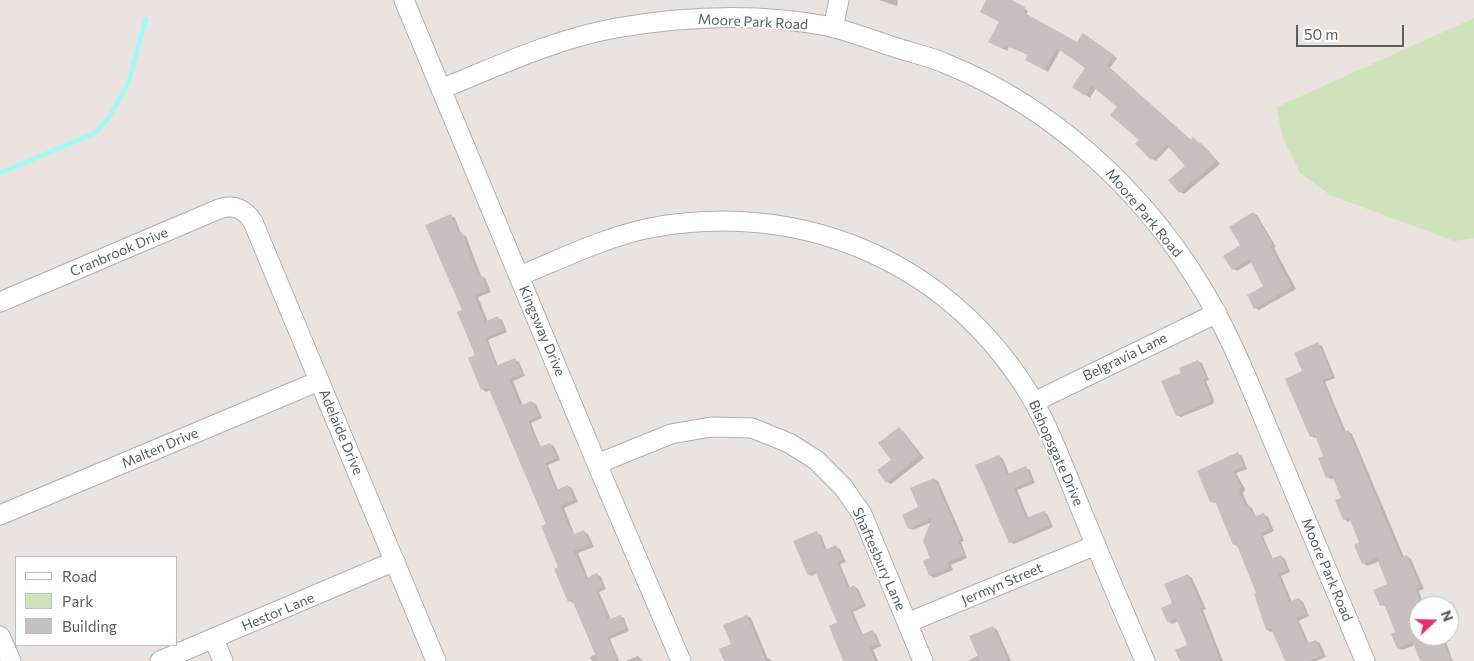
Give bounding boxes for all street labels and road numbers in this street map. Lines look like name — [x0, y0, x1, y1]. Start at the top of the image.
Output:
street label: Moore Park Road — [698, 11, 808, 33]
street label: Moore Park Road — [1102, 165, 1186, 261]
street label: Cranbrook Drive — [67, 224, 171, 280]
street label: Kingsway Drive — [515, 283, 569, 379]
street label: Belgravia Lane — [1080, 329, 1170, 385]
street label: Adelaide Drive — [315, 387, 367, 477]
street label: Bishopsgate Drive — [1025, 397, 1087, 509]
street label: Malten Drive — [119, 424, 201, 472]
street label: Shaftesbury Lane — [849, 505, 909, 613]
street label: Moore Park Road — [1298, 516, 1356, 624]
street label: Jermyn Street — [959, 559, 1045, 609]
street label: Hestor Lane — [239, 589, 317, 635]

